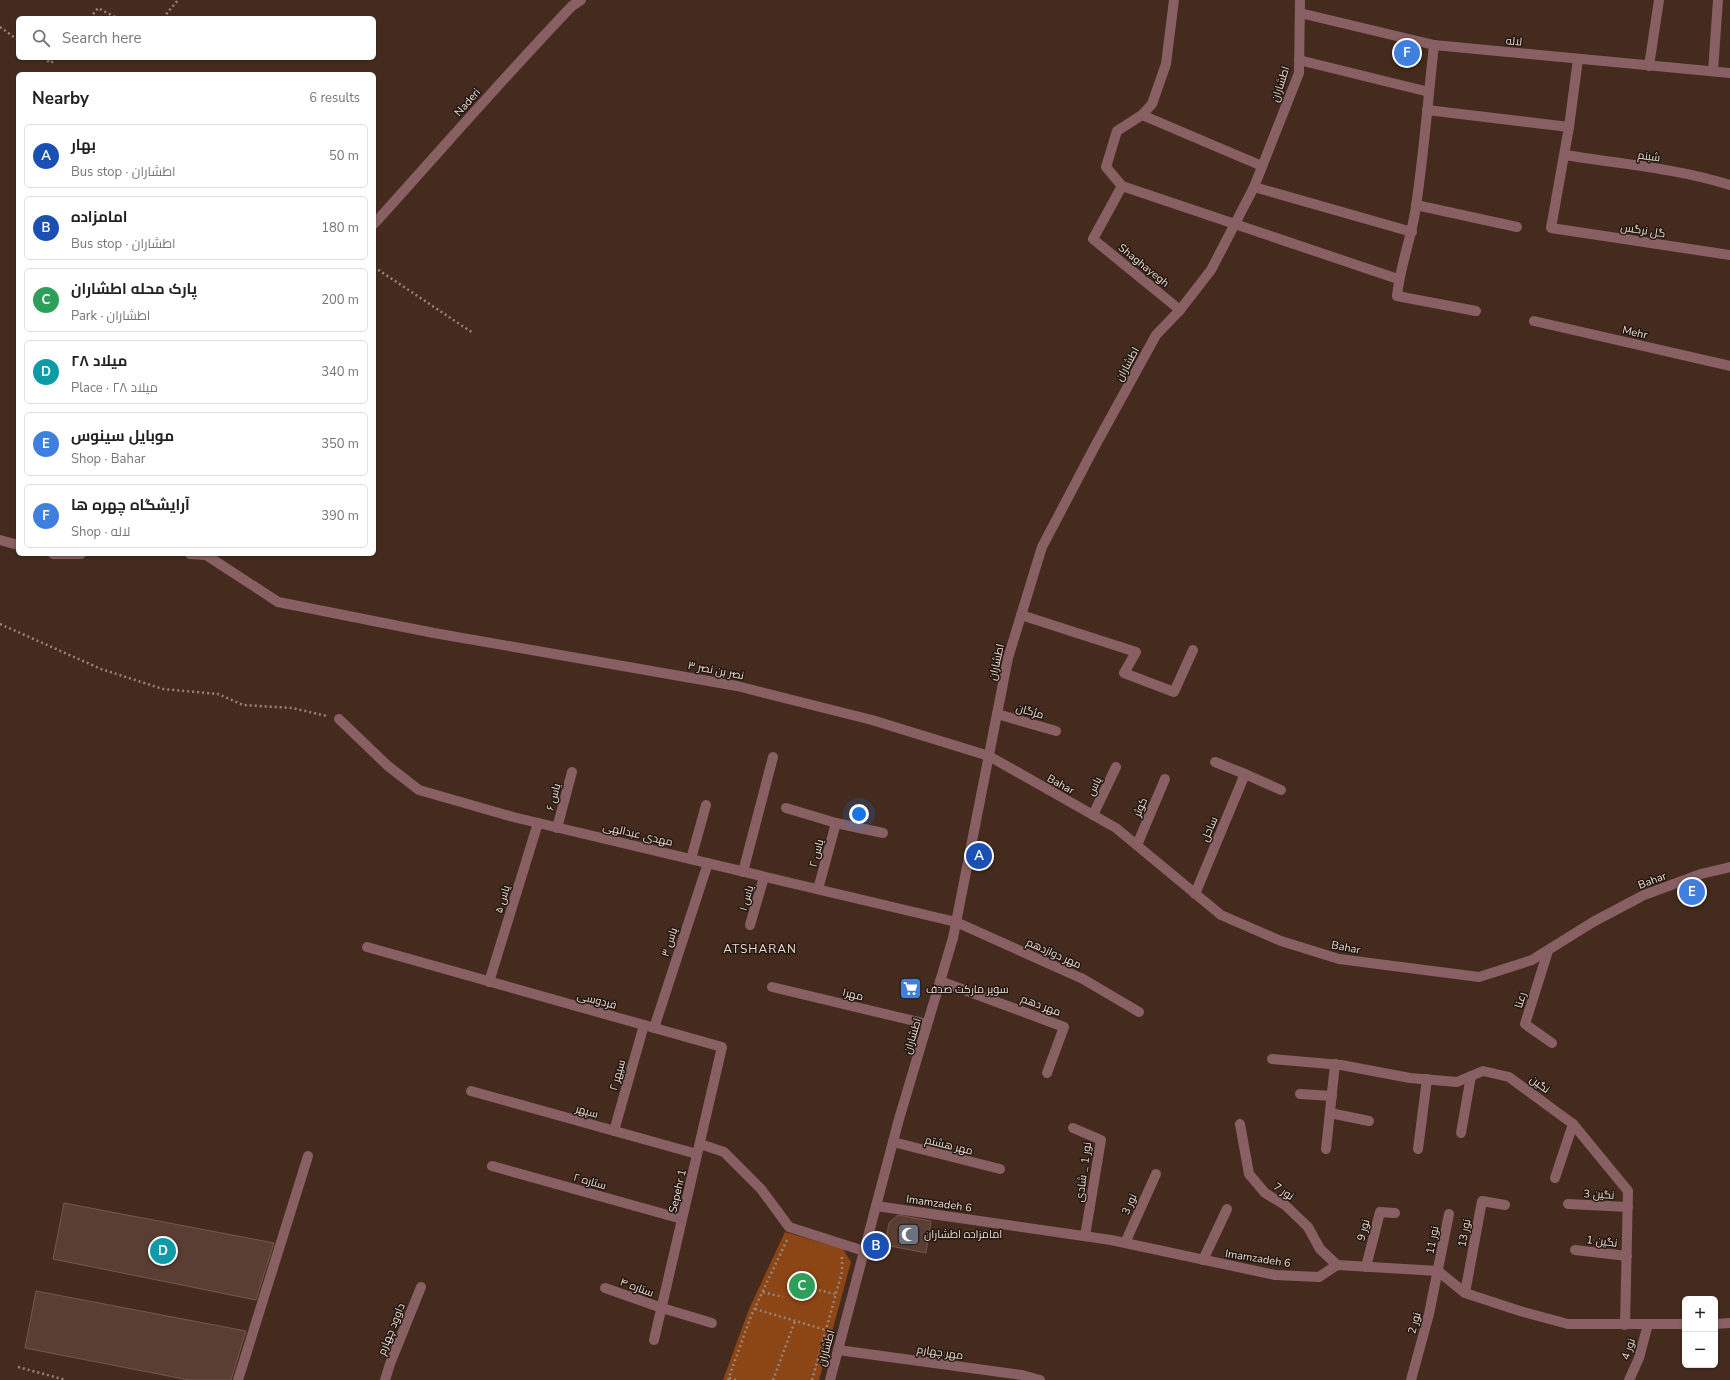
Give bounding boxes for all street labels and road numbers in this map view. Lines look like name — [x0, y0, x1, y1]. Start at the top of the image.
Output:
street label: لاله — [1505, 33, 1523, 50]
street label: اطشاران — [1268, 64, 1293, 104]
street label: Naderi — [451, 85, 484, 120]
street label: شبنم — [1637, 148, 1661, 165]
street label: گل نرگس — [1619, 220, 1666, 241]
street label: Shaghayegh — [1115, 240, 1172, 291]
street label: Mehr — [1621, 322, 1649, 343]
street label: اطشاران — [1112, 344, 1143, 384]
street label: اطشاران — [985, 642, 1008, 682]
street label: نصر بن نصر ۳ — [686, 658, 745, 683]
street label: مژگان — [1014, 700, 1046, 723]
street label: Bahar — [1044, 771, 1077, 798]
street label: یاس — [1083, 774, 1105, 798]
street label: یاس ۶ — [543, 782, 564, 812]
street label: کوثر — [1129, 795, 1151, 820]
street label: ساحل — [1197, 814, 1221, 844]
street label: مهدی عبدالهی — [601, 819, 674, 850]
street label: یاس ۲ — [806, 838, 827, 869]
street label: Bahar — [1636, 868, 1669, 893]
street label: یاس ۵ — [491, 883, 514, 915]
street label: یاس ۱ — [736, 884, 757, 913]
street label: یاس ۳ — [658, 926, 681, 959]
street label: مهر دوازدهم — [1024, 935, 1084, 972]
street label: Bahar — [1330, 937, 1362, 958]
street label: مهر۱ — [841, 985, 865, 1004]
street label: فردوسی — [576, 988, 618, 1013]
street label: رعنا — [1511, 990, 1530, 1010]
street label: مهر دهم — [1019, 991, 1063, 1020]
street label: اطشاران — [900, 1016, 925, 1056]
street label: سپهر ۲ — [606, 1058, 629, 1092]
street label: نگین — [1527, 1072, 1553, 1097]
street label: سپهر — [573, 1101, 600, 1122]
street label: مهر هشتم — [923, 1132, 975, 1159]
street label: نور 1 _ شادی — [1072, 1141, 1095, 1203]
street label: Sepehr 1 — [665, 1168, 690, 1214]
street label: ستاره ۲ — [572, 1170, 608, 1193]
street label: نور 7 — [1271, 1179, 1297, 1204]
street label: نگین 3 — [1583, 1186, 1615, 1203]
street label: Imamzadeh 6 — [905, 1191, 973, 1216]
street label: نور 3 — [1118, 1191, 1141, 1217]
street label: نور 9 — [1354, 1218, 1373, 1242]
street label: نور 13 — [1454, 1218, 1475, 1248]
street label: نور 11 — [1422, 1225, 1443, 1255]
street label: نگین 1 — [1586, 1232, 1618, 1251]
street label: Imamzadeh 6 — [1224, 1246, 1292, 1271]
street label: ستاره ۴ — [618, 1274, 656, 1301]
street label: داوود چهارم — [374, 1301, 409, 1357]
street label: نور 2 — [1404, 1311, 1425, 1336]
street label: اطشاران — [814, 1328, 839, 1368]
street label: نور 4 — [1618, 1336, 1639, 1362]
street label: مهر چهارم — [916, 1342, 964, 1363]

